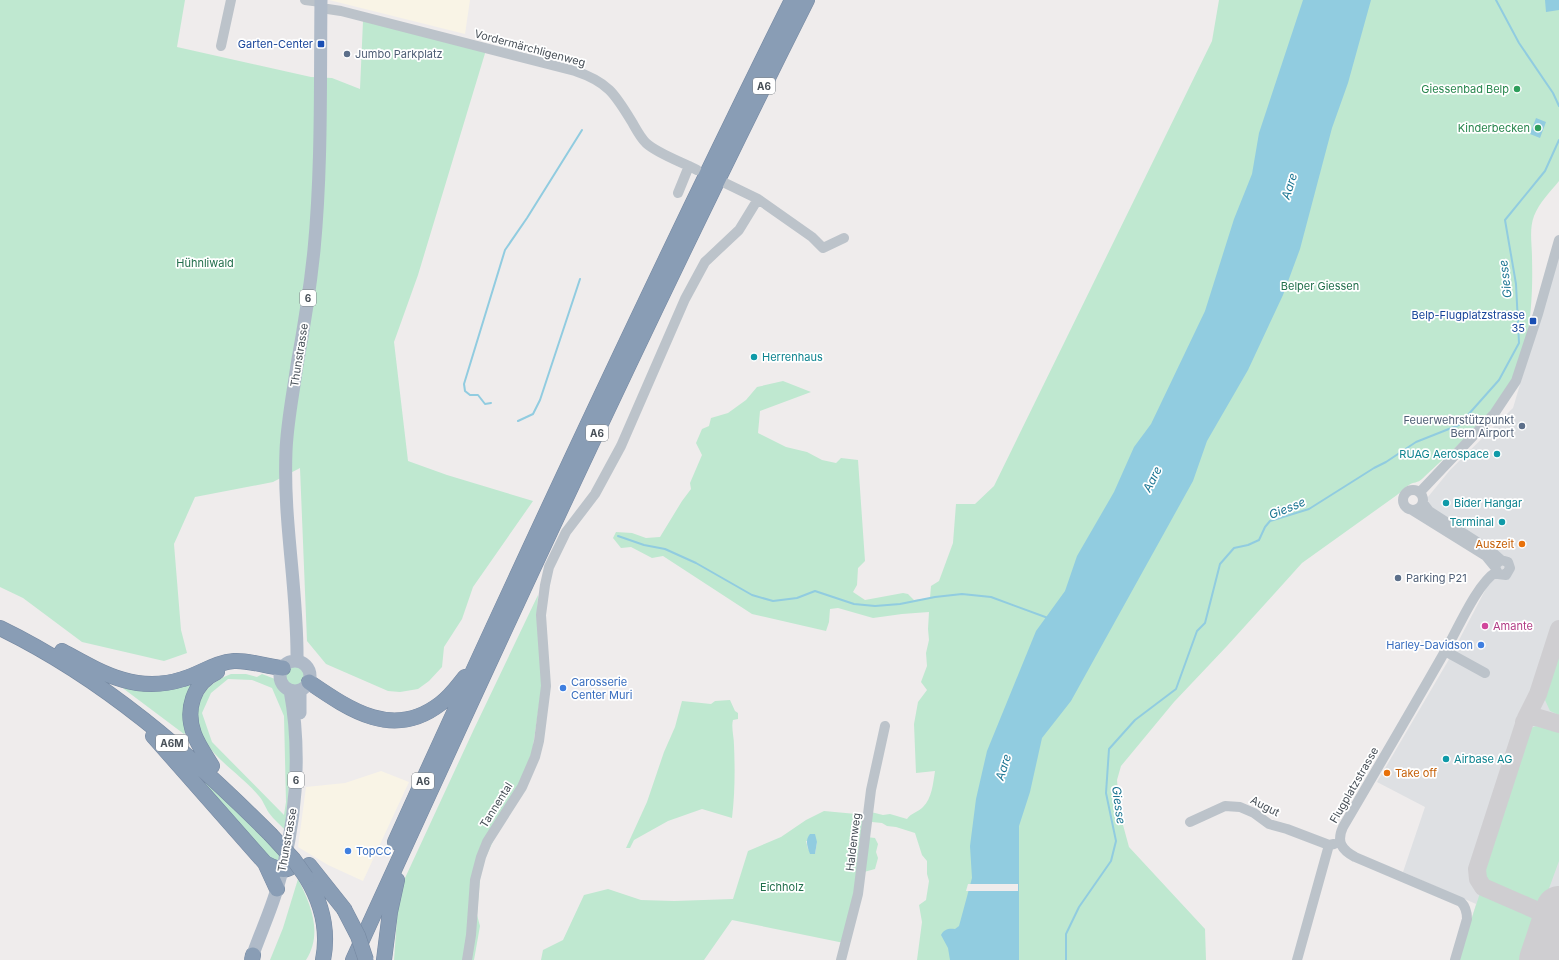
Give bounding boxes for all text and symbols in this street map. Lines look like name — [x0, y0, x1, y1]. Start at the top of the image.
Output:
street label: Vordermärchligenweg — [473, 26, 587, 70]
place label: Garten-Center — [238, 37, 313, 51]
marker: Garten-Center — [316, 39, 326, 49]
place label: Jumbo Parkplatz — [355, 47, 443, 61]
marker: Jumbo Parkplatz — [342, 49, 352, 59]
road number: A6 — [753, 78, 775, 94]
place label: Giessenbad Belp — [1421, 82, 1509, 96]
marker: Giessenbad Belp — [1512, 84, 1522, 94]
place label: Kinderbecken — [1458, 121, 1530, 135]
marker: Kinderbecken — [1533, 123, 1543, 133]
water label: Aare — [1277, 171, 1300, 202]
park label: Hühnliwald — [176, 256, 234, 270]
water label: Giesse — [1495, 259, 1515, 299]
park label: Belper Giessen — [1281, 279, 1359, 293]
road number: 6 — [300, 290, 316, 306]
place label: Belp-Flugplatzstrasse 35 — [1412, 308, 1525, 335]
marker: Belp-Flugplatzstrasse 35 — [1528, 316, 1538, 326]
street label: Thunstrasse — [287, 322, 311, 388]
place label: Herrenhaus — [762, 350, 823, 364]
marker: Herrenhaus — [749, 352, 759, 362]
place label: Feuerwehrstützpunkt Bern Airport — [1404, 413, 1514, 440]
marker: Feuerwehrstützpunkt Bern Airport — [1517, 421, 1527, 431]
road number: A6 — [586, 425, 608, 441]
place label: RUAG Aerospace — [1399, 447, 1489, 461]
marker: RUAG Aerospace — [1492, 449, 1502, 459]
water label: Aare — [1139, 464, 1165, 495]
water label: Giesse — [1266, 494, 1308, 522]
place label: Bider Hangar — [1454, 496, 1522, 510]
marker: Bider Hangar — [1441, 498, 1451, 508]
place label: Terminal — [1449, 515, 1494, 529]
marker: Terminal — [1497, 517, 1507, 527]
place label: Auszeit — [1476, 537, 1514, 551]
marker: Auszeit — [1517, 539, 1527, 549]
place label: Parking P21 — [1406, 571, 1467, 585]
marker: Parking P21 — [1393, 573, 1403, 583]
place label: Amante — [1493, 619, 1533, 633]
marker: Amante — [1480, 621, 1490, 631]
place label: Harley-Davidson — [1386, 638, 1473, 652]
marker: Harley-Davidson — [1476, 640, 1486, 650]
place label: Carosserie Center Muri — [571, 675, 633, 702]
marker: Carosserie Center Muri — [558, 683, 568, 693]
road number: A6M — [156, 735, 188, 751]
street label: Flugplatzstrasse — [1327, 745, 1381, 825]
water label: Aare — [991, 752, 1014, 783]
place label: Airbase AG — [1454, 752, 1512, 766]
marker: Airbase AG — [1441, 754, 1451, 764]
place label: Take off — [1395, 766, 1437, 780]
marker: Take off — [1382, 768, 1392, 778]
road number: 6 — [288, 772, 304, 788]
road number: A6 — [412, 773, 434, 789]
street label: Tannental — [477, 780, 515, 830]
water label: Giesse — [1109, 785, 1129, 825]
street label: Augut — [1248, 793, 1282, 819]
street label: Thunstrasse — [275, 807, 299, 873]
street label: Haldenweg — [842, 812, 864, 872]
place label: TopCC — [356, 844, 392, 858]
marker: TopCC — [343, 846, 353, 856]
park label: Eichholz — [760, 880, 804, 894]

